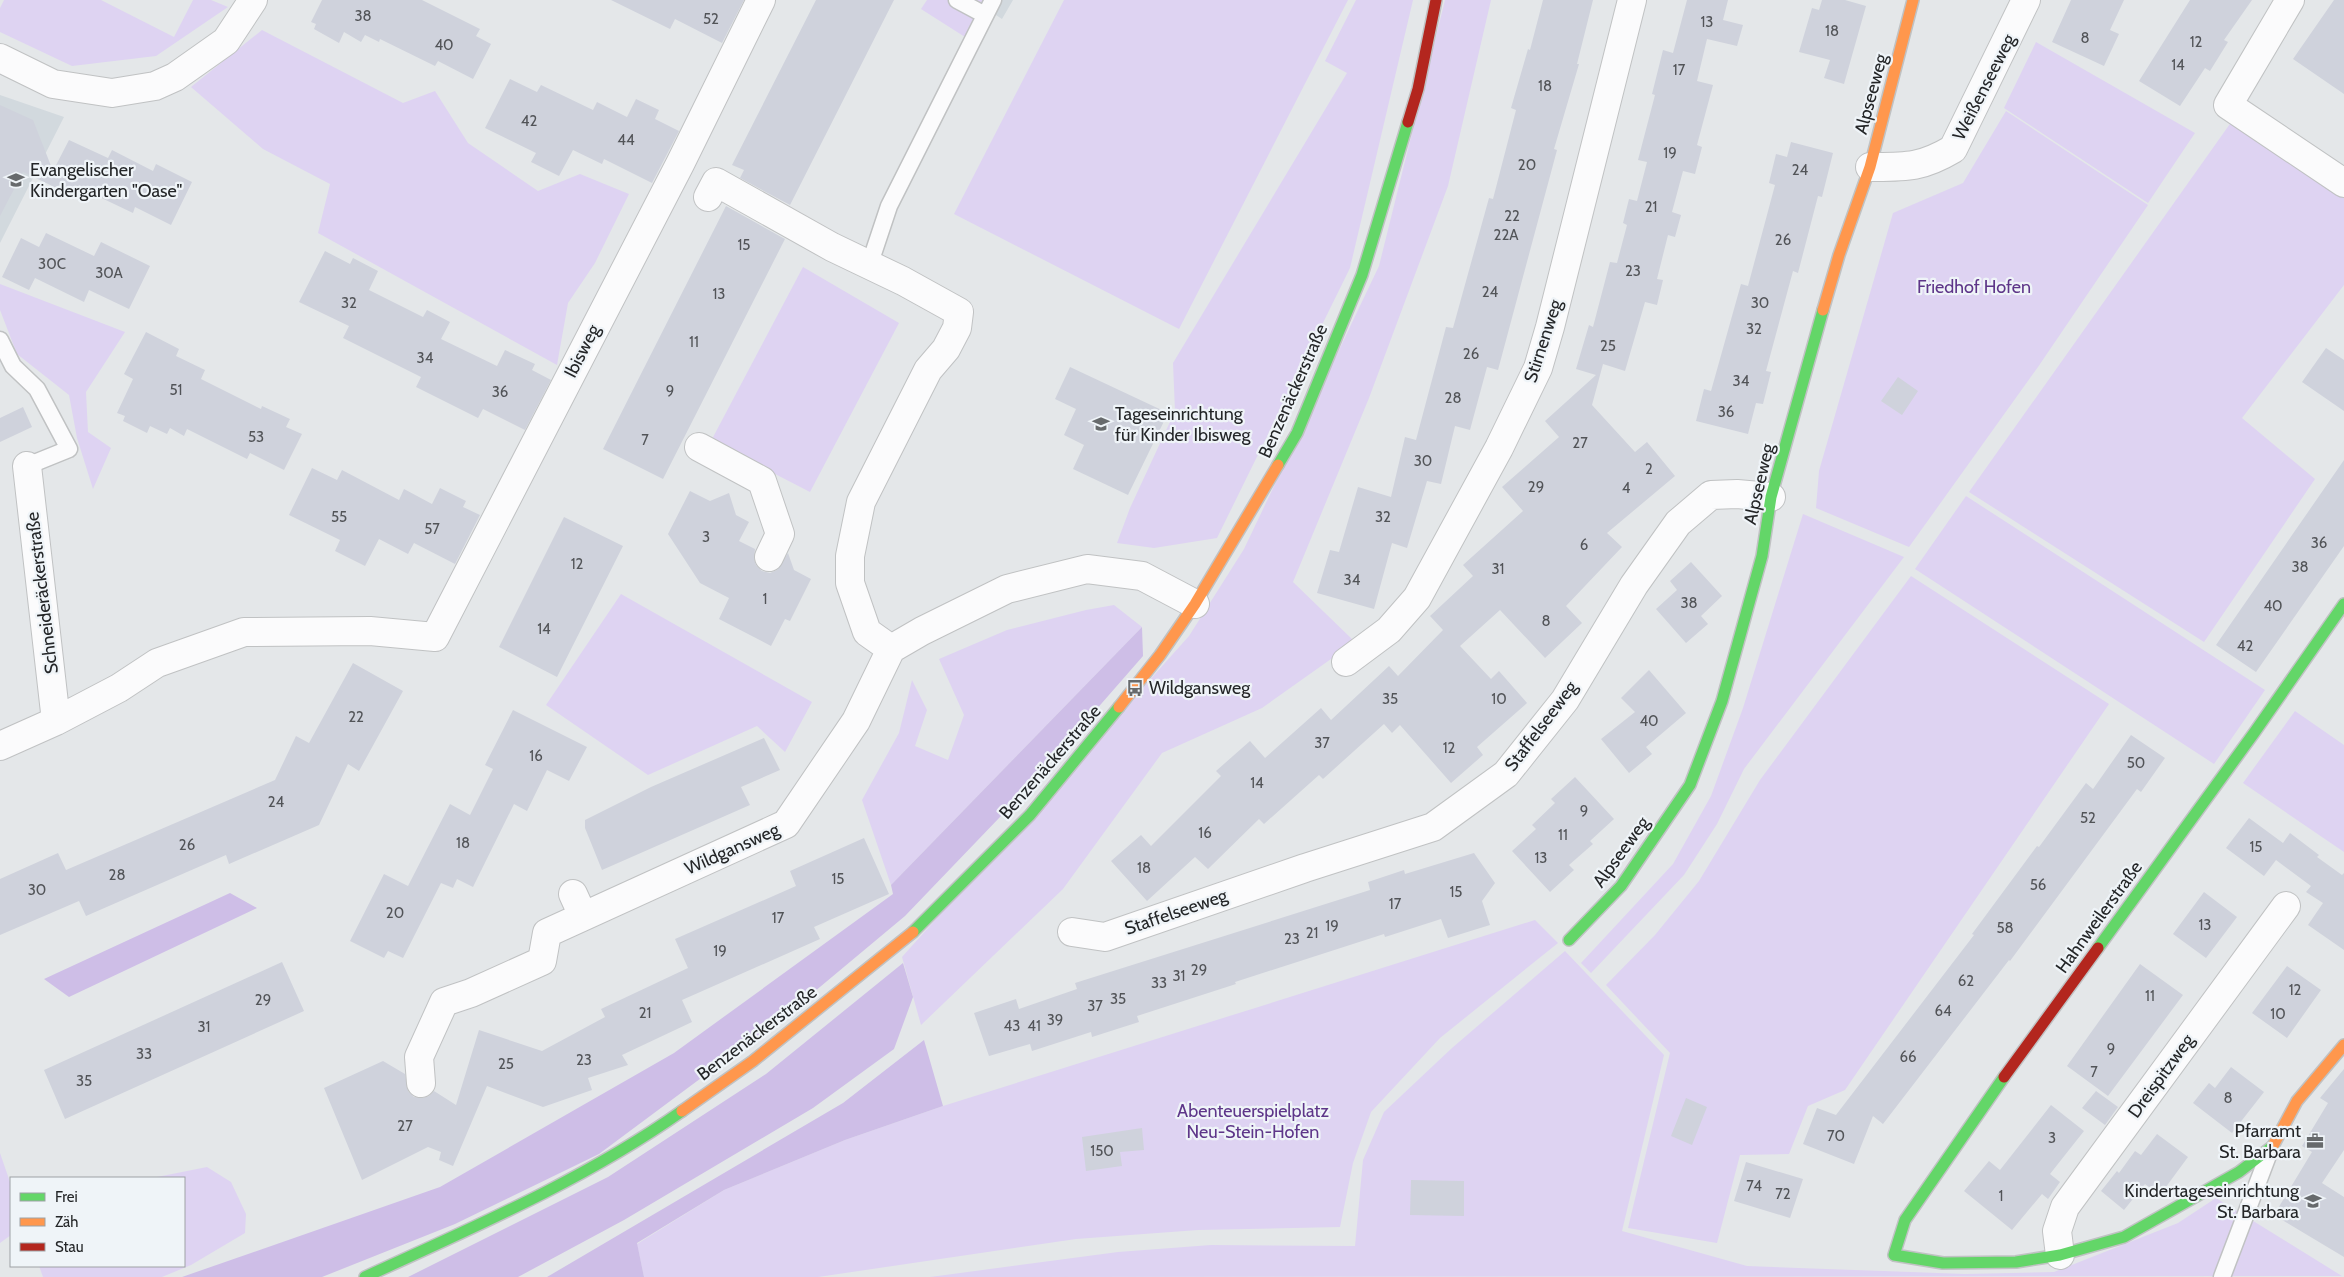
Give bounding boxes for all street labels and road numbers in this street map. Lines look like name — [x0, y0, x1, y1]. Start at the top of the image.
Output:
street label: Weißenseeweg — [1948, 29, 2021, 144]
street label: Alpseeweg — [1850, 50, 1893, 137]
street label: Stirnenweg — [1519, 296, 1567, 385]
street label: Ibisweg — [559, 320, 605, 381]
street label: Benzenäckerstraße — [1254, 321, 1332, 461]
street label: Alpseeweg — [1739, 440, 1779, 527]
street label: Schneideräckerstraße — [21, 511, 63, 675]
street label: Staffelseeweg — [1500, 676, 1583, 775]
street label: Benzenäckerstraße — [994, 700, 1106, 824]
street label: Alpseeweg — [1588, 811, 1655, 892]
street label: Wildgansweg — [681, 818, 784, 880]
street label: Hahnweilerstraße — [2051, 857, 2147, 977]
street label: Staffelseeweg — [1122, 884, 1231, 940]
street label: Benzenäckerstraße — [693, 981, 821, 1085]
street label: Dreispitzweg — [2123, 1029, 2199, 1122]

